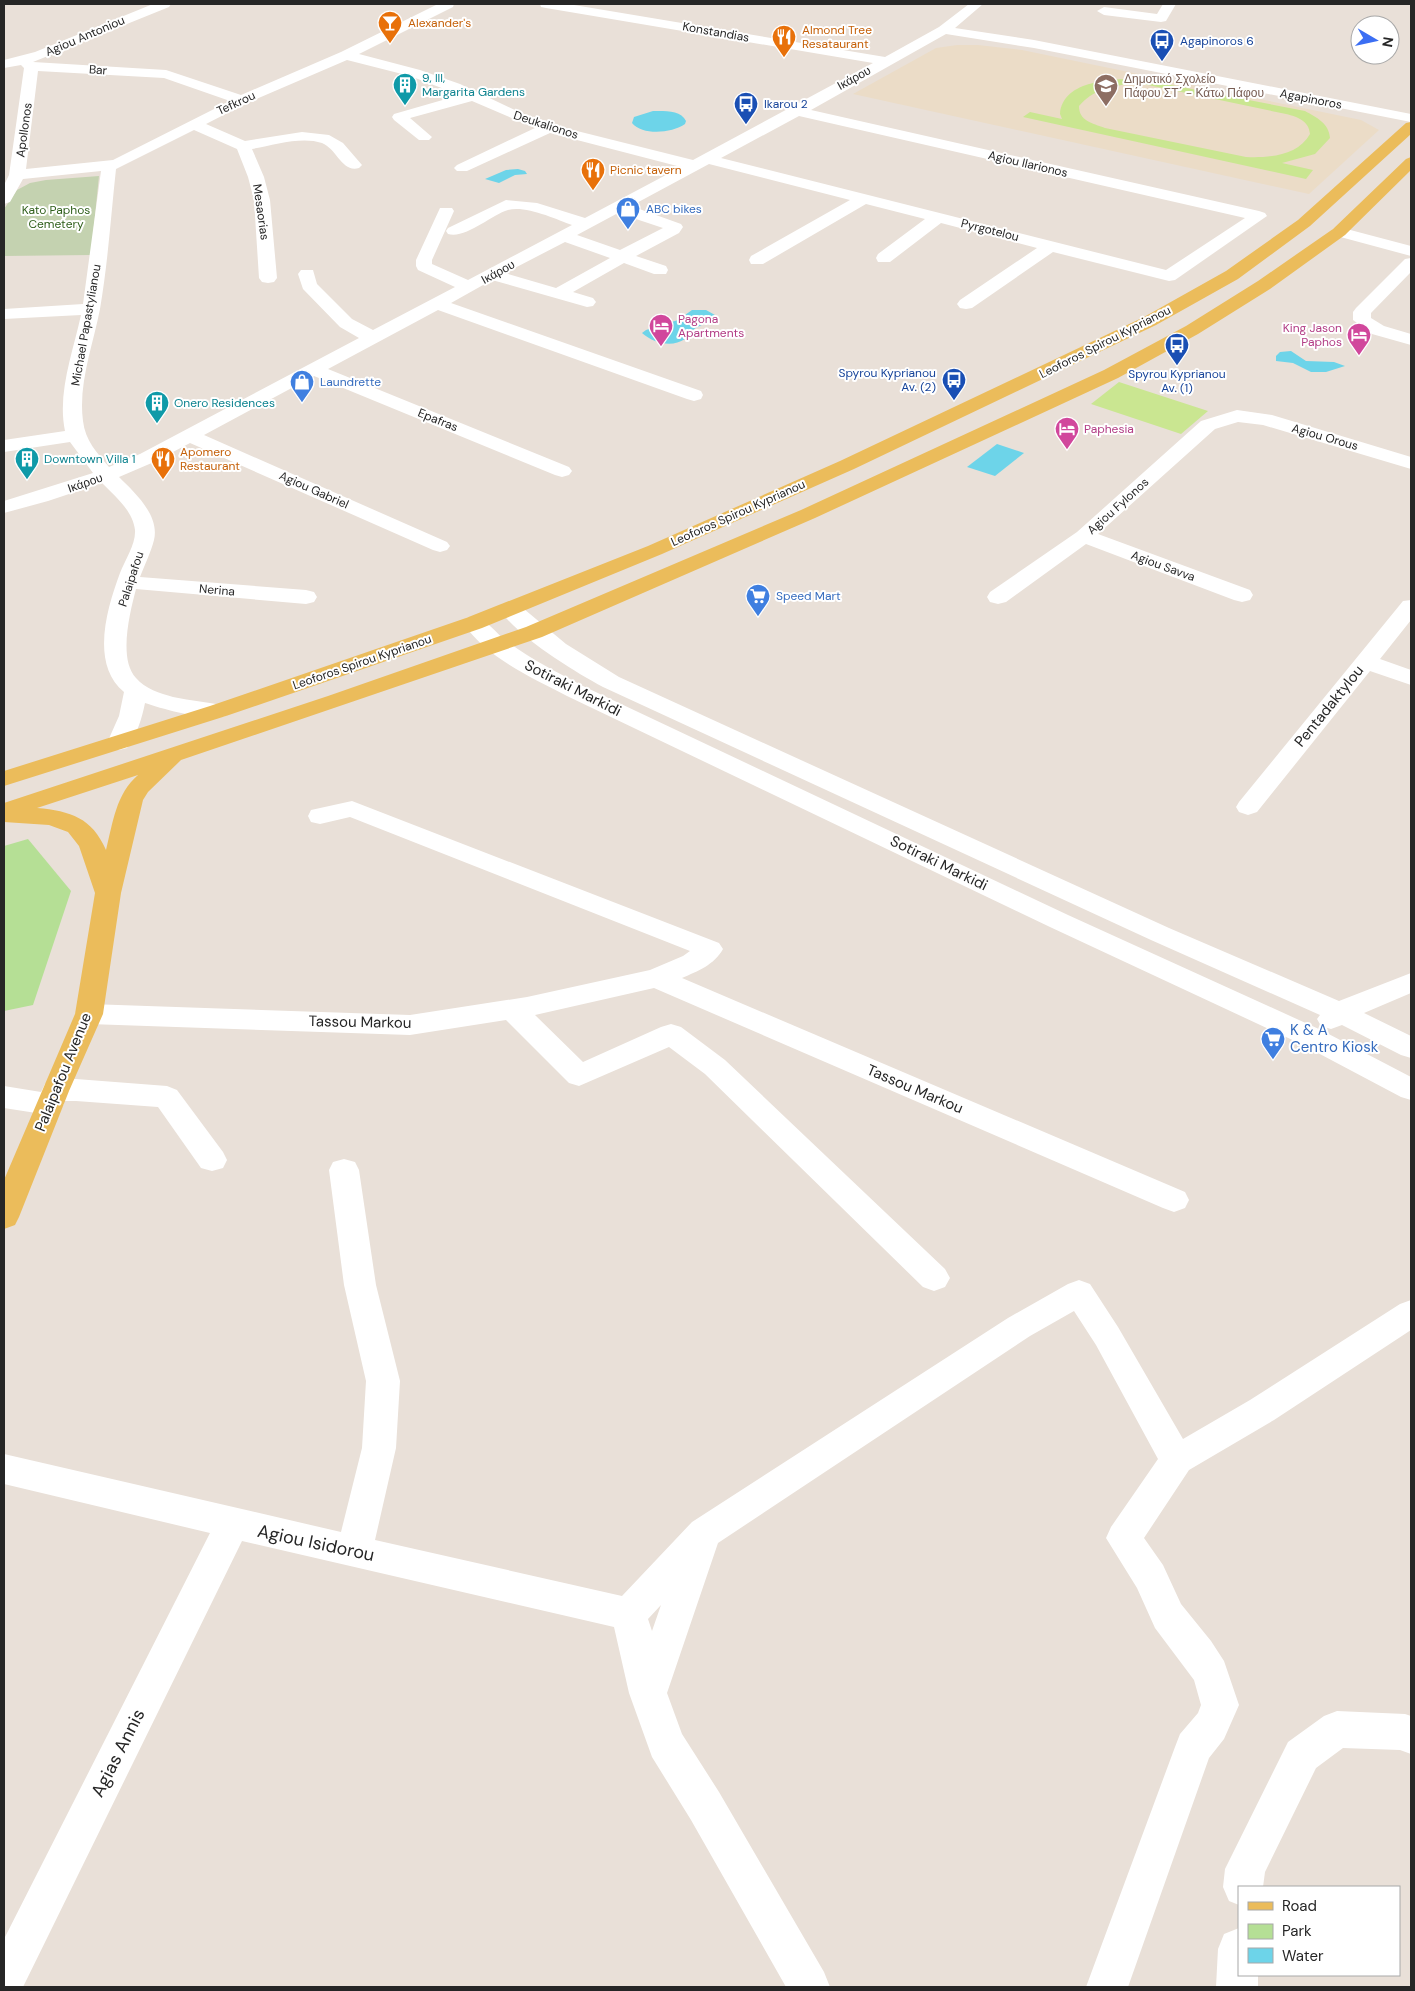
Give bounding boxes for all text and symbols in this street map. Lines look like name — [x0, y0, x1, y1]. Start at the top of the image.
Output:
bar icon: Alexander's — [377, 10, 403, 44]
street label: Agiou Antoniou — [43, 12, 127, 60]
place label: Alexander's — [408, 15, 471, 31]
north arrow — [1350, 15, 1400, 65]
street label: Konstandias — [681, 18, 751, 46]
place label: Almond Tree Resataurant — [802, 22, 872, 52]
restaurant icon: Almond Tree Resataurant — [771, 24, 797, 58]
bus stop icon: Agapinoros 6 — [1149, 28, 1175, 62]
place label: Agapinoros 6 — [1180, 33, 1254, 49]
text: N — [1378, 36, 1398, 48]
street label: Bar — [88, 61, 108, 79]
street label: Ικάρου — [834, 62, 874, 94]
place label: 9, lll, Margarita Gardens — [422, 70, 525, 100]
place label: Δημοτικό Σχολείο Πάφου ΣΤ΄ - Κάτω Πάφου — [1124, 71, 1264, 101]
building icon: 9, lll, Margarita Gardens — [392, 72, 418, 106]
school or university icon: Δημοτικό Σχολείο Πάφου ΣΤ΄ - Κάτω Πάφου — [1093, 73, 1119, 107]
street label: Agapinoros — [1279, 85, 1343, 113]
street label: Tefkrou — [214, 87, 258, 119]
bus stop icon: Ikarou 2 — [733, 91, 759, 125]
place label: Ikarou 2 — [764, 96, 808, 112]
street label: Apollonos — [12, 102, 36, 158]
street label: Deukalionos — [512, 107, 580, 143]
street label: Agiou Ilarionos — [987, 147, 1069, 181]
restaurant icon: Picnic tavern — [580, 157, 606, 191]
place label: Picnic tavern — [610, 162, 682, 178]
street label: Mesaorias — [249, 183, 273, 241]
shop icon: ABC bikes — [615, 196, 641, 230]
place label: ABC bikes — [646, 201, 702, 217]
park label: Kato Paphos Cemetery — [22, 202, 90, 232]
street label: Pyrgotelou — [959, 215, 1021, 245]
street label: Ικάρου — [478, 256, 518, 288]
street label: Michael Papastylianou — [67, 263, 105, 387]
street label: Leoforos Spirou Kyprianou — [1037, 302, 1174, 382]
place label: Pagona Apartments — [678, 311, 744, 341]
hotel icon: Pagona Apartments — [648, 313, 674, 347]
place label: King Jason Paphos — [1283, 320, 1342, 350]
hotel icon: King Jason Paphos — [1346, 322, 1372, 356]
bus stop icon: Spyrou Kyprianou Av. (1) — [1164, 332, 1190, 366]
place label: Spyrou Kyprianou Av. (2) — [839, 365, 936, 395]
place label: Spyrou Kyprianou Av. (1) — [1128, 366, 1226, 396]
bus stop icon: Spyrou Kyprianou Av. (2) — [941, 367, 967, 401]
shop icon: Laundrette — [289, 369, 315, 403]
place label: Laundrette — [320, 374, 381, 390]
building icon: Onero Residences — [144, 390, 170, 424]
place label: Onero Residences — [174, 395, 275, 411]
street label: Epafras — [416, 405, 460, 435]
hotel icon: Paphesia — [1054, 416, 1080, 450]
street label: Agiou Orous — [1290, 420, 1360, 454]
place label: Paphesia — [1084, 421, 1134, 437]
place label: Apomero Restaurant — [180, 444, 240, 474]
building icon: Downtown Villa 1 — [14, 446, 40, 480]
restaurant icon: Apomero Restaurant — [150, 446, 176, 480]
place label: Downtown Villa 1 — [44, 451, 136, 467]
street label: Agiou Gabriel — [277, 468, 351, 512]
street label: Ικάρου — [65, 470, 105, 496]
street label: Agiou Fylonos — [1084, 474, 1152, 538]
street label: Leoforos Spirou Kyprianou — [668, 476, 808, 550]
street label: Agiou Savva — [1129, 547, 1197, 585]
street label: Palaipafou — [115, 549, 147, 609]
street label: Nerina — [198, 580, 236, 600]
supermarket icon: Speed Mart — [745, 583, 771, 617]
place label: Speed Mart — [776, 588, 841, 604]
street label: Leoforos Spirou Kyprianou — [291, 631, 434, 693]
street label: Sotiraki Markidi — [521, 655, 625, 721]
street label: Pentadaktylou — [1290, 661, 1368, 751]
street label: Sotiraki Markidi — [887, 831, 991, 895]
street label: Palaipafou Avenue — [30, 1010, 96, 1134]
street label: Tassou Markou — [308, 1011, 412, 1033]
place label: K & A Centro Kiosk — [1290, 1020, 1379, 1057]
supermarket icon: K & A Centro Kiosk — [1260, 1026, 1286, 1060]
street label: Tassou Markou — [864, 1060, 966, 1118]
street label: Agiou Isidorou — [255, 1519, 377, 1567]
street label: Agias Annis — [86, 1705, 150, 1801]
legend — [1238, 1886, 1400, 1976]
text: Road — [1282, 1896, 1317, 1916]
text: Park — [1282, 1921, 1312, 1941]
text: Water — [1282, 1946, 1324, 1966]

